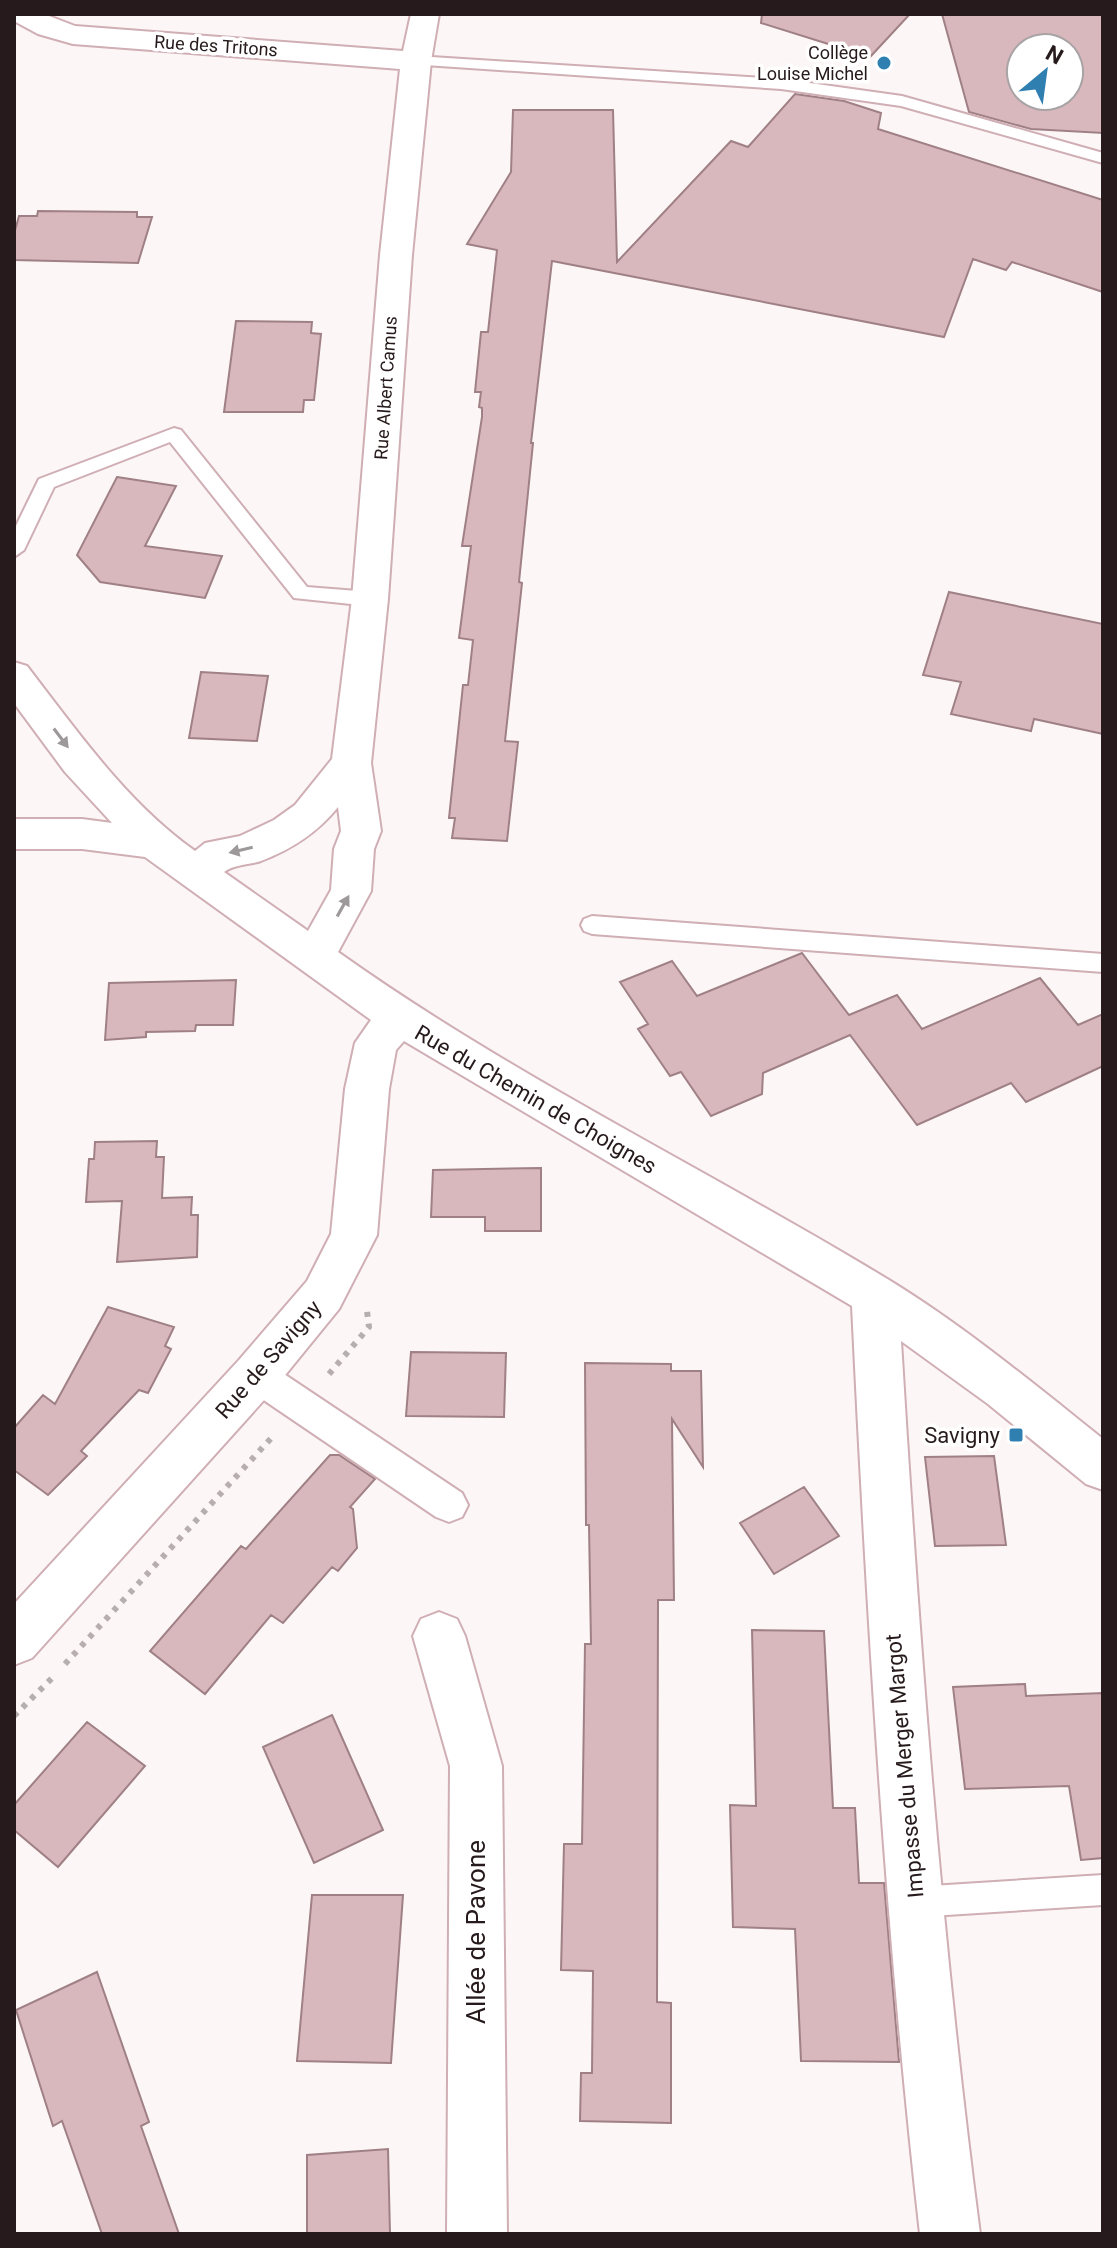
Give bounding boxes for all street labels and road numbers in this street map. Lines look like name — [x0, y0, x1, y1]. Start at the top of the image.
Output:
street label: Rue des Tritons — [154, 31, 279, 60]
street label: Rue Albert Camus — [370, 315, 401, 461]
street label: Rue du Chemin de Choignes — [411, 1020, 661, 1179]
street label: Rue de Savigny — [210, 1295, 327, 1423]
street label: Impasse du Merger Margot — [880, 1633, 928, 1899]
street label: Allée de Pavone — [461, 1840, 491, 2024]

